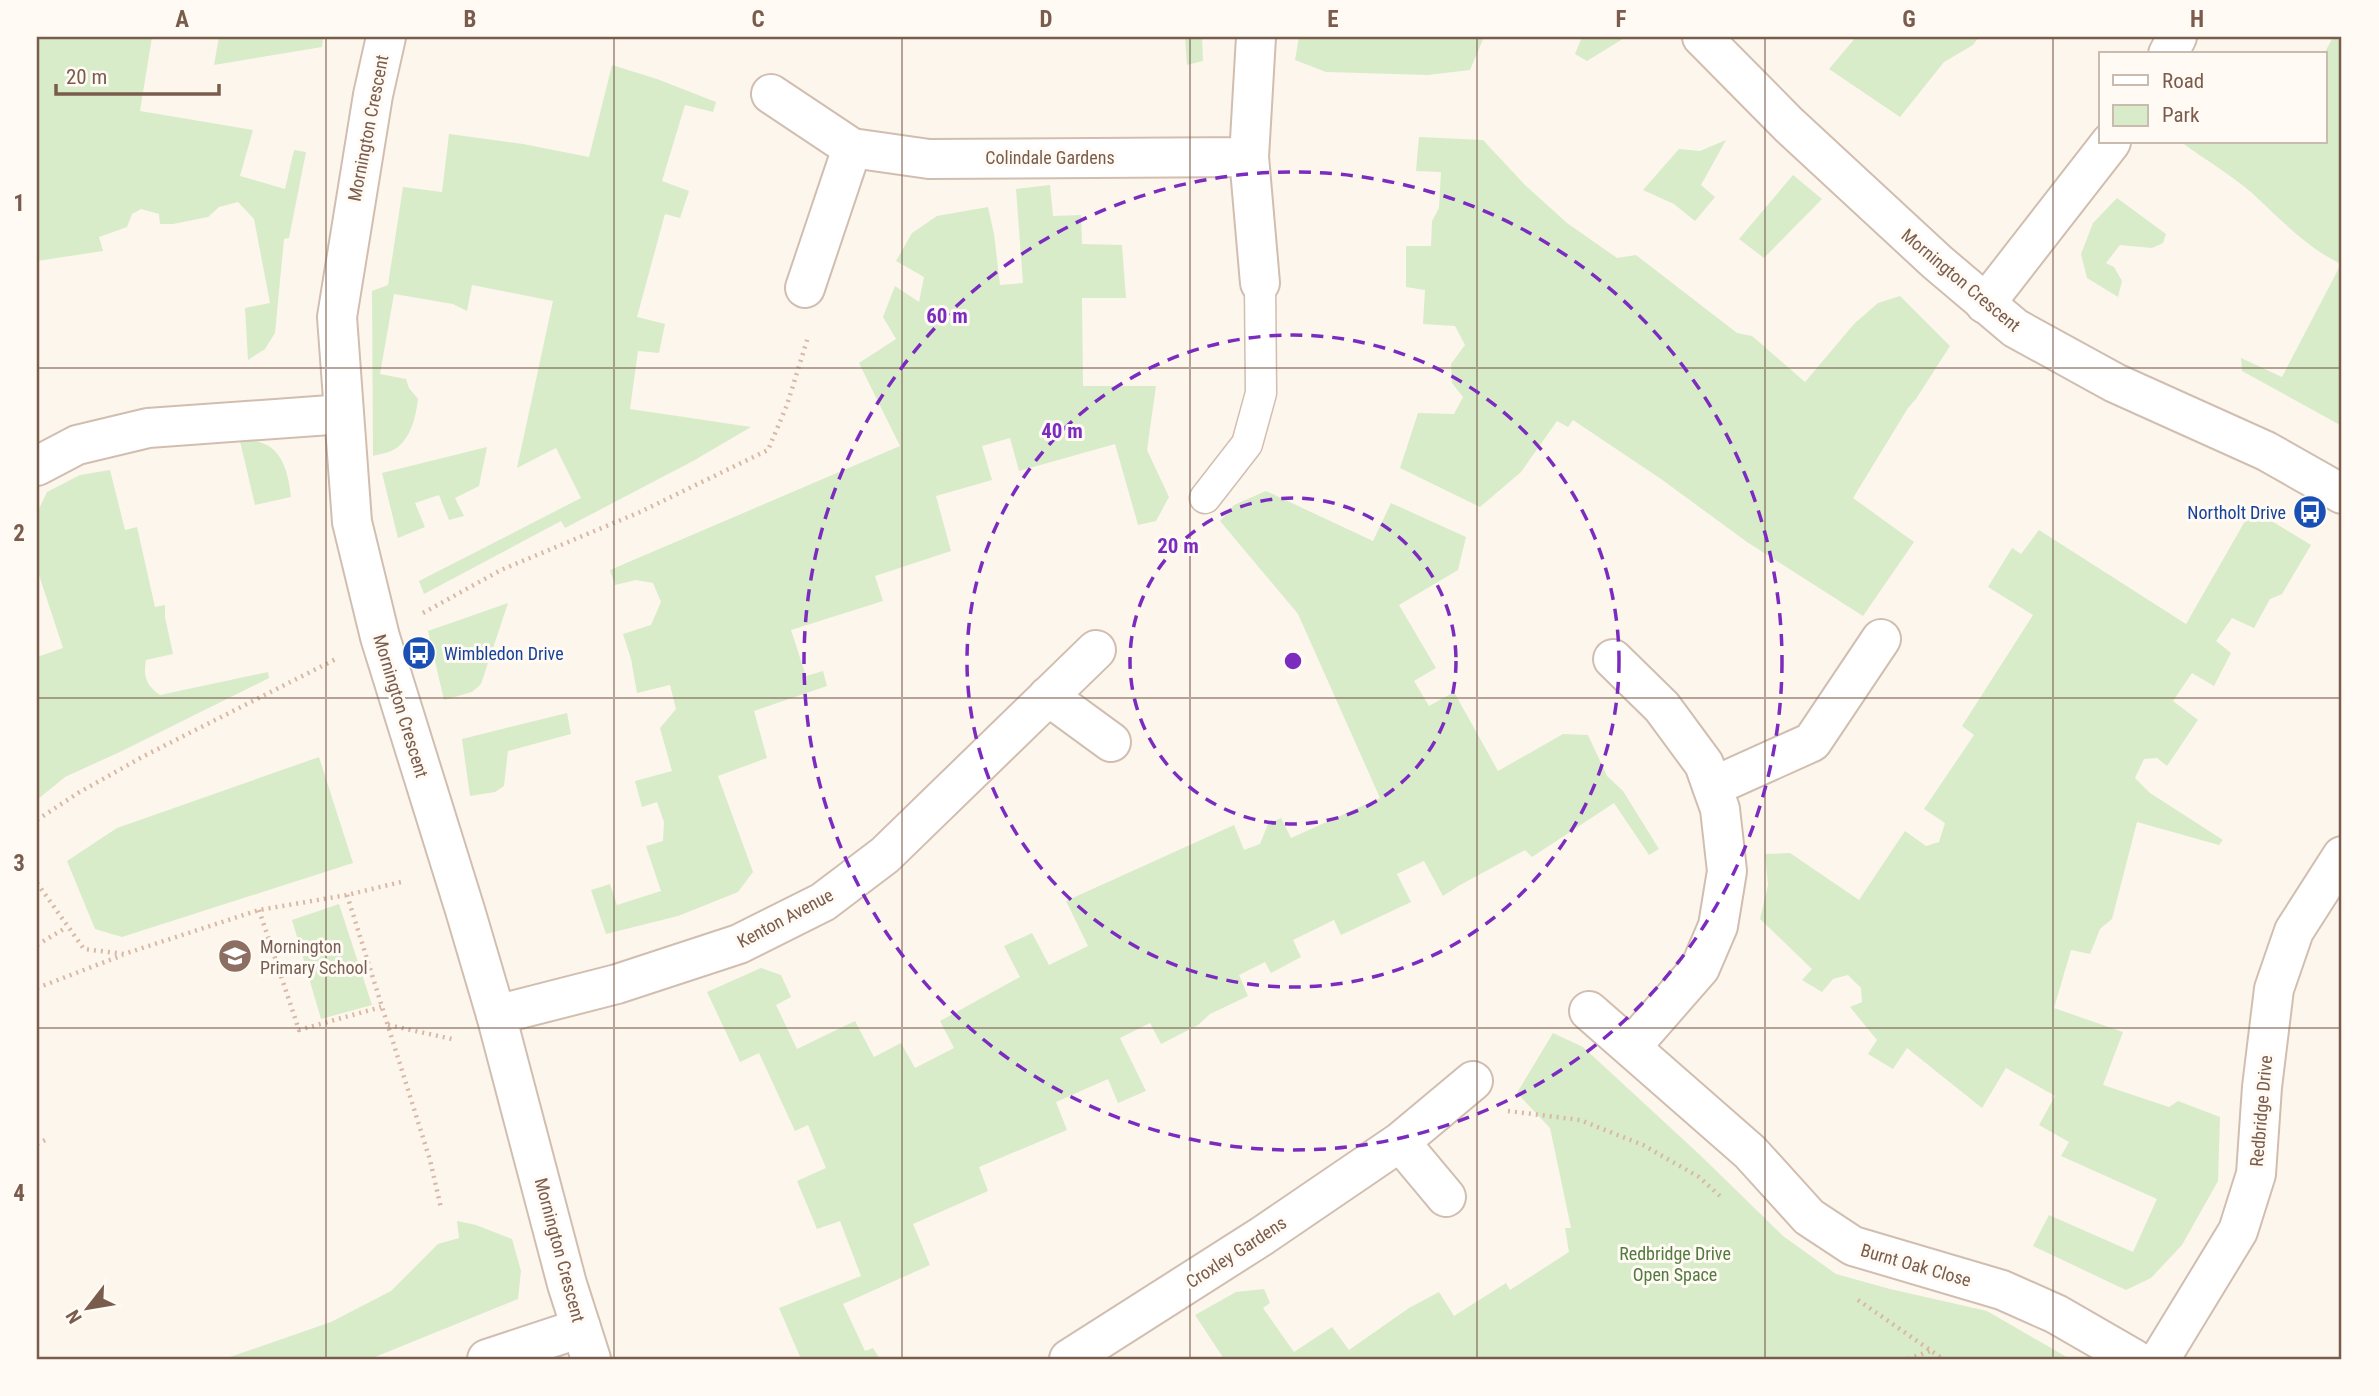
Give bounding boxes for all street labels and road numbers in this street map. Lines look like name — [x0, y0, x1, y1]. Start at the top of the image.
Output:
street label: Mornington Crescent — [344, 53, 392, 203]
street label: Colindale Gardens — [985, 147, 1115, 168]
street label: Mornington Crescent — [1897, 224, 2025, 336]
street label: Mornington Crescent — [369, 632, 433, 780]
street label: Kenton Avenue — [733, 884, 837, 952]
street label: Redbridge Drive — [2246, 1054, 2276, 1168]
street label: Mornington Crescent — [531, 1176, 589, 1324]
street label: Croxley Gardens — [1182, 1212, 1290, 1292]
street label: Burnt Oak Close — [1858, 1239, 1974, 1291]

